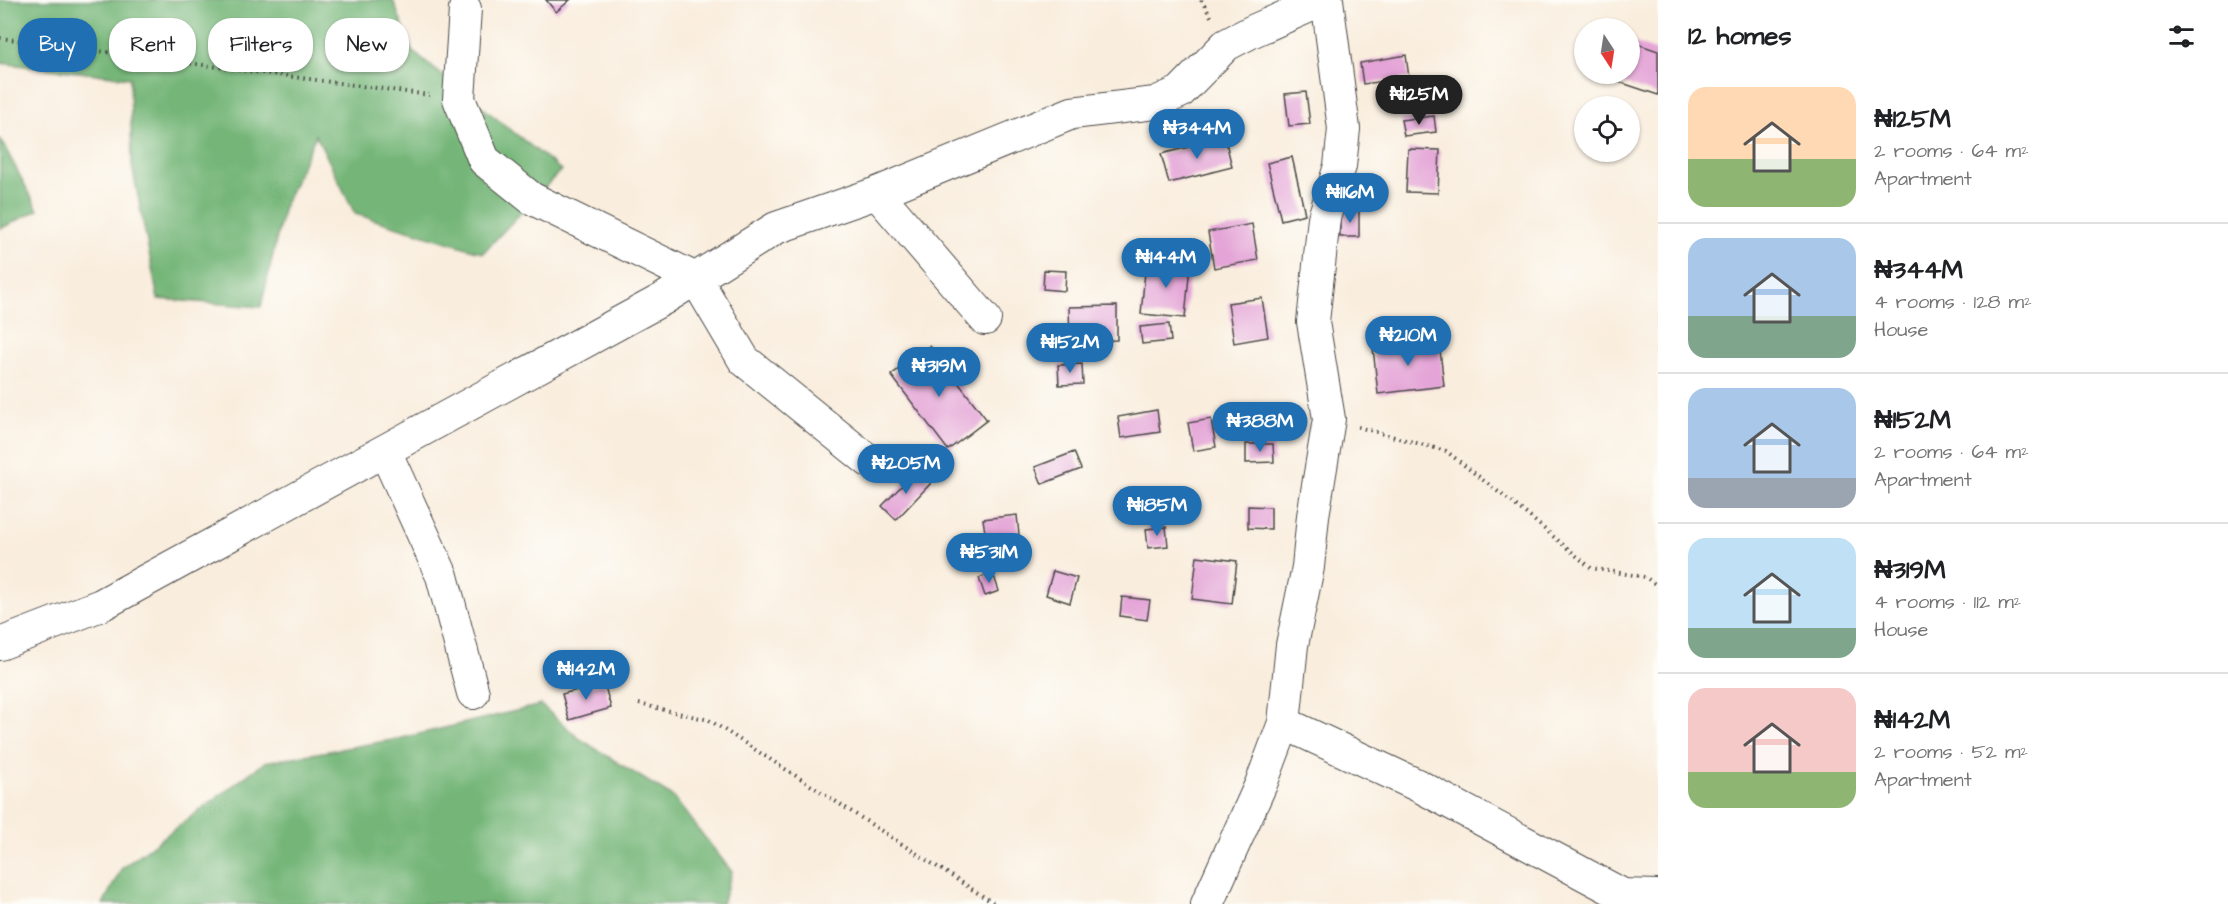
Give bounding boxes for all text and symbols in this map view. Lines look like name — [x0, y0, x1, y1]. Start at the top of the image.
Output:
chip: Buy — [18, 18, 97, 72]
chip: Rent — [109, 18, 196, 72]
chip: Filters — [208, 18, 313, 72]
chip: New — [325, 18, 409, 72]
north arrow — [1574, 18, 1640, 84]
map controls — [1574, 18, 1640, 162]
text: 12 homes — [1688, 18, 1791, 54]
icon: filters — [2165, 20, 2198, 53]
pin: ₦125M — [1377, 75, 1461, 126]
text: ₦125M — [1389, 80, 1449, 108]
button: locate — [1574, 96, 1640, 162]
text: ₦125M — [1874, 101, 1951, 137]
pin: ₦344M — [1155, 109, 1239, 160]
icon: home — [1736, 111, 1808, 183]
text: ₦344M — [1163, 114, 1231, 142]
text: 2 rooms · 64 m² — [1874, 137, 2029, 165]
text: Apartment — [1874, 165, 1972, 193]
pin: ₦116M — [1308, 173, 1392, 224]
text: ₦116M — [1326, 178, 1374, 206]
pin: ₦144M — [1124, 238, 1208, 289]
text: ₦144M — [1136, 243, 1196, 271]
text: ₦344M — [1874, 252, 1963, 288]
icon: home — [1736, 262, 1808, 334]
text: 4 rooms · 128 m² — [1874, 288, 2032, 316]
pin: ₦210M — [1366, 316, 1450, 367]
text: House — [1874, 316, 1928, 344]
text: ₦210M — [1379, 321, 1437, 349]
pin: ₦152M — [1028, 323, 1112, 374]
text: ₦152M — [1040, 328, 1100, 356]
pin: ₦319M — [897, 347, 981, 398]
text: ₦319M — [911, 352, 967, 380]
pin: ₦388M — [1218, 402, 1302, 453]
text: ₦152M — [1874, 402, 1951, 438]
text: ₦388M — [1226, 407, 1294, 435]
icon: home — [1736, 412, 1808, 484]
text: 2 rooms · 64 m² — [1874, 438, 2029, 466]
pin: ₦205M — [864, 444, 948, 495]
text: ₦205M — [871, 449, 941, 477]
text: Apartment — [1874, 466, 1972, 494]
pin: ₦185M — [1115, 486, 1199, 537]
text: ₦185M — [1127, 491, 1187, 519]
pin: ₦531M — [947, 533, 1031, 584]
text: ₦531M — [960, 538, 1018, 566]
text: ₦319M — [1874, 552, 1946, 588]
icon: home — [1736, 562, 1808, 634]
text: 4 rooms · 112 m² — [1874, 588, 2021, 616]
text: House — [1874, 616, 1928, 644]
pin: ₦142M — [544, 650, 628, 701]
text: ₦142M — [557, 655, 615, 683]
text: ₦142M — [1874, 702, 1950, 738]
icon: home — [1736, 712, 1808, 784]
text: 2 rooms · 52 m² — [1874, 738, 2028, 766]
text: Apartment — [1874, 766, 1972, 794]

